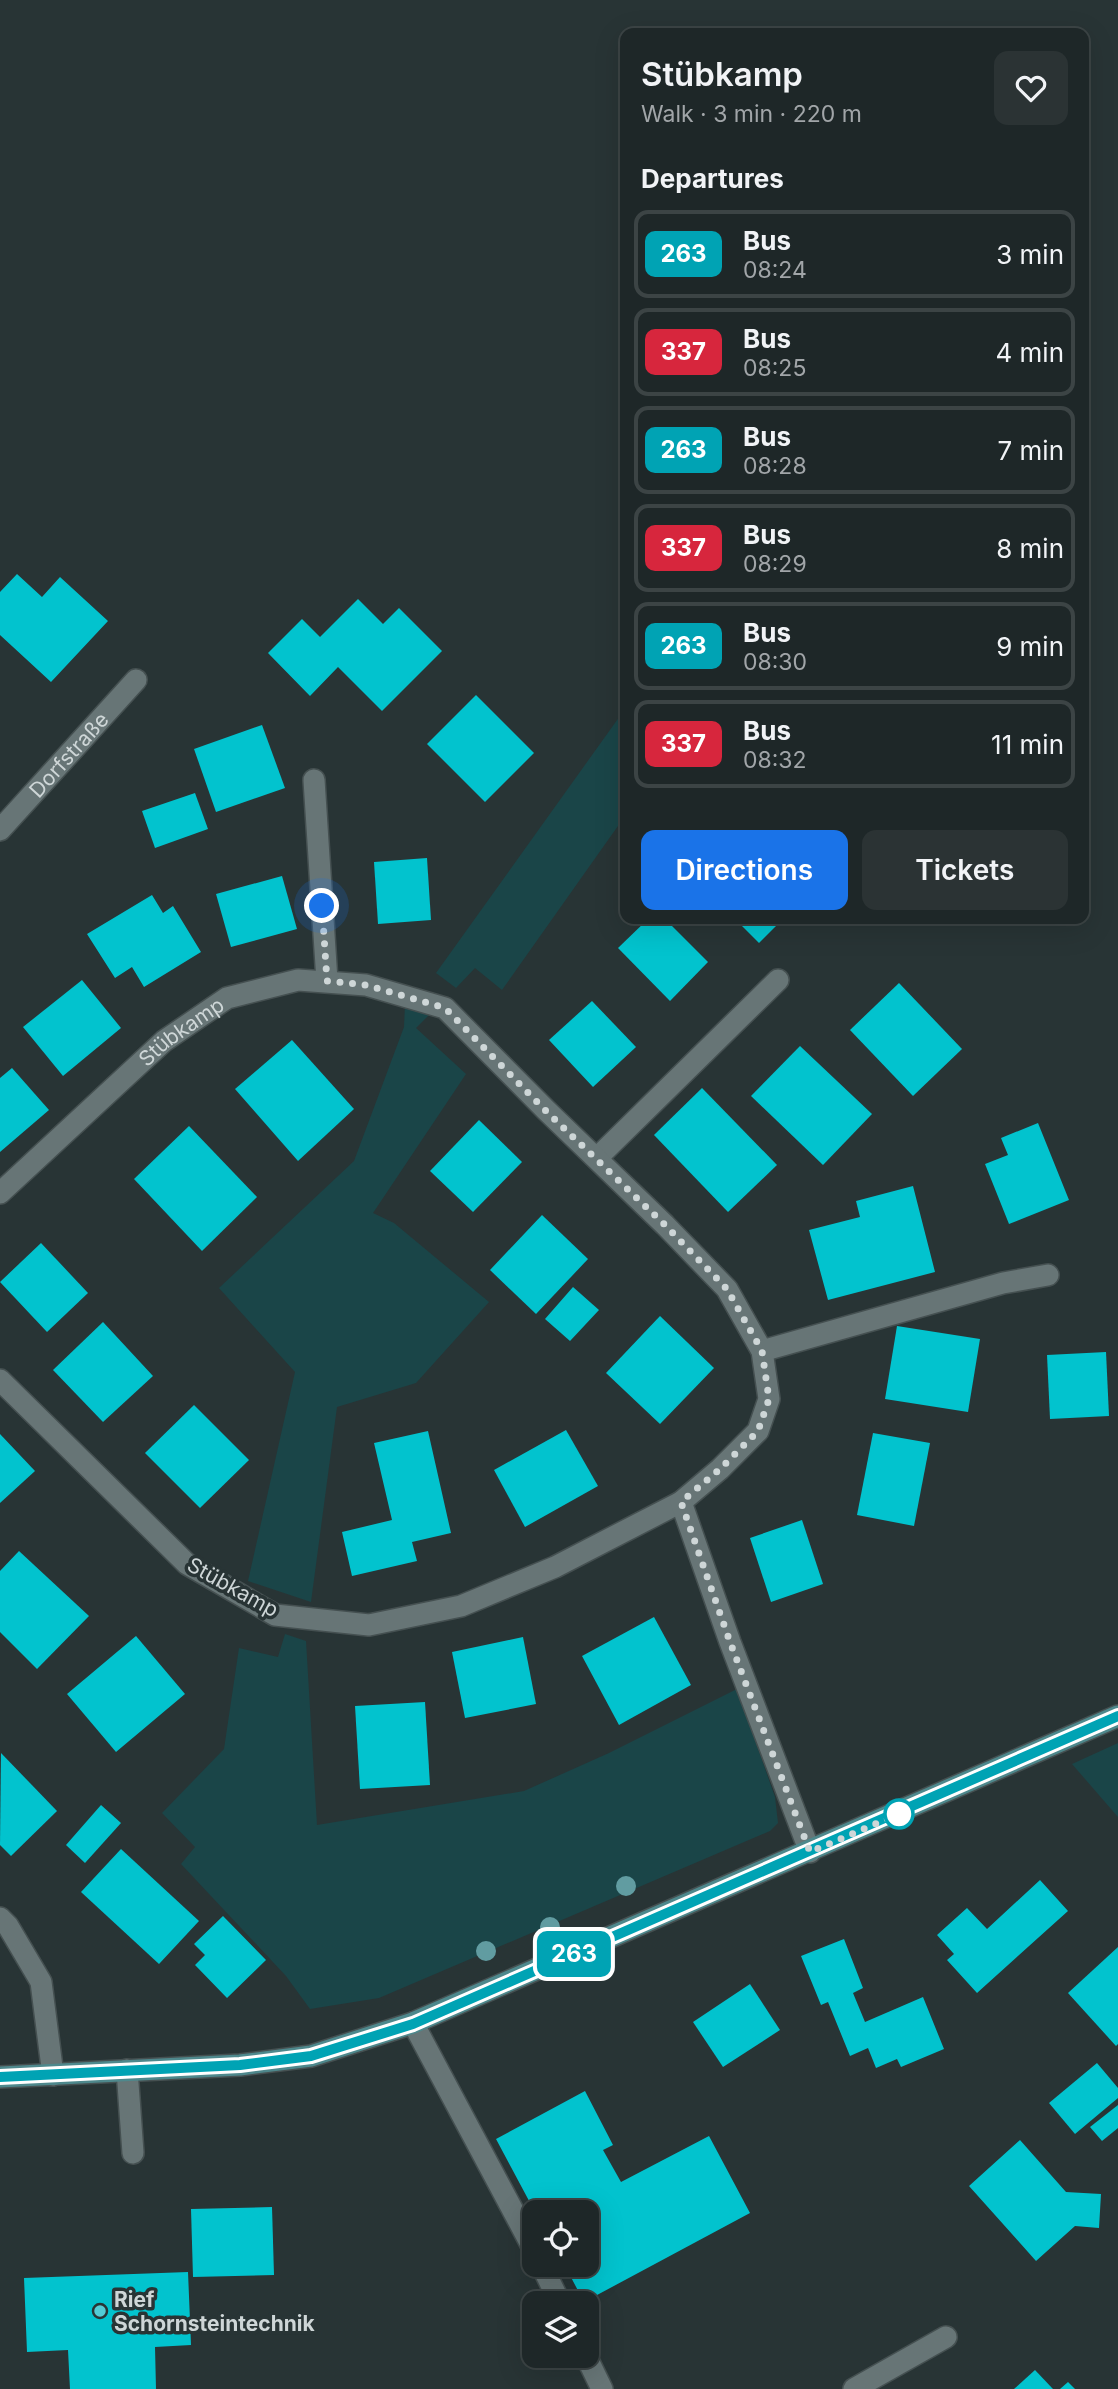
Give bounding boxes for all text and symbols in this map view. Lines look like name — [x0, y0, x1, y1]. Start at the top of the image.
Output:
button: heart — [994, 51, 1068, 125]
text: Stübkamp — [641, 54, 803, 94]
text: Walk · 3 min · 220 m — [641, 100, 862, 128]
text: Departures — [641, 163, 784, 194]
text: Bus — [743, 225, 791, 256]
text: 263 — [660, 239, 707, 268]
text: 3 min — [996, 239, 1064, 270]
text: 08:24 — [743, 256, 807, 284]
text: Bus — [743, 323, 791, 354]
text: 337 — [661, 337, 706, 366]
text: 4 min — [995, 337, 1064, 368]
text: 08:25 — [743, 354, 806, 382]
text: Bus — [743, 421, 791, 452]
text: 263 — [660, 435, 707, 464]
text: 7 min — [998, 435, 1064, 466]
text: 08:28 — [743, 452, 807, 480]
text: Bus — [743, 519, 791, 550]
text: 337 — [661, 533, 706, 562]
text: 8 min — [996, 533, 1064, 564]
text: 08:29 — [743, 550, 807, 578]
text: Bus — [743, 617, 791, 648]
text: 263 — [660, 631, 707, 660]
text: 9 min — [996, 631, 1064, 662]
text: 08:30 — [743, 648, 807, 676]
street label: Dorfstraße — [24, 707, 113, 802]
text: Bus — [743, 715, 791, 746]
text: 337 — [661, 729, 706, 758]
text: 11 min — [991, 729, 1064, 760]
text: 08:32 — [743, 746, 807, 774]
button: Directions — [641, 830, 848, 910]
button: Tickets — [862, 830, 1068, 910]
your location — [304, 888, 339, 923]
street label: Stübkamp — [133, 991, 228, 1071]
street label: Stübkamp — [183, 1552, 283, 1622]
unlabelled marker — [884, 1799, 914, 1829]
line badge: 263 — [534, 1931, 614, 1977]
text: 263 — [551, 1939, 597, 1968]
map controls — [522, 2200, 599, 2368]
button: locate — [522, 2200, 599, 2277]
place label: Rief Schornsteintechnik — [114, 2287, 316, 2336]
button: layers — [522, 2291, 599, 2368]
marker: Rief Schornsteintechnik — [92, 2303, 108, 2319]

